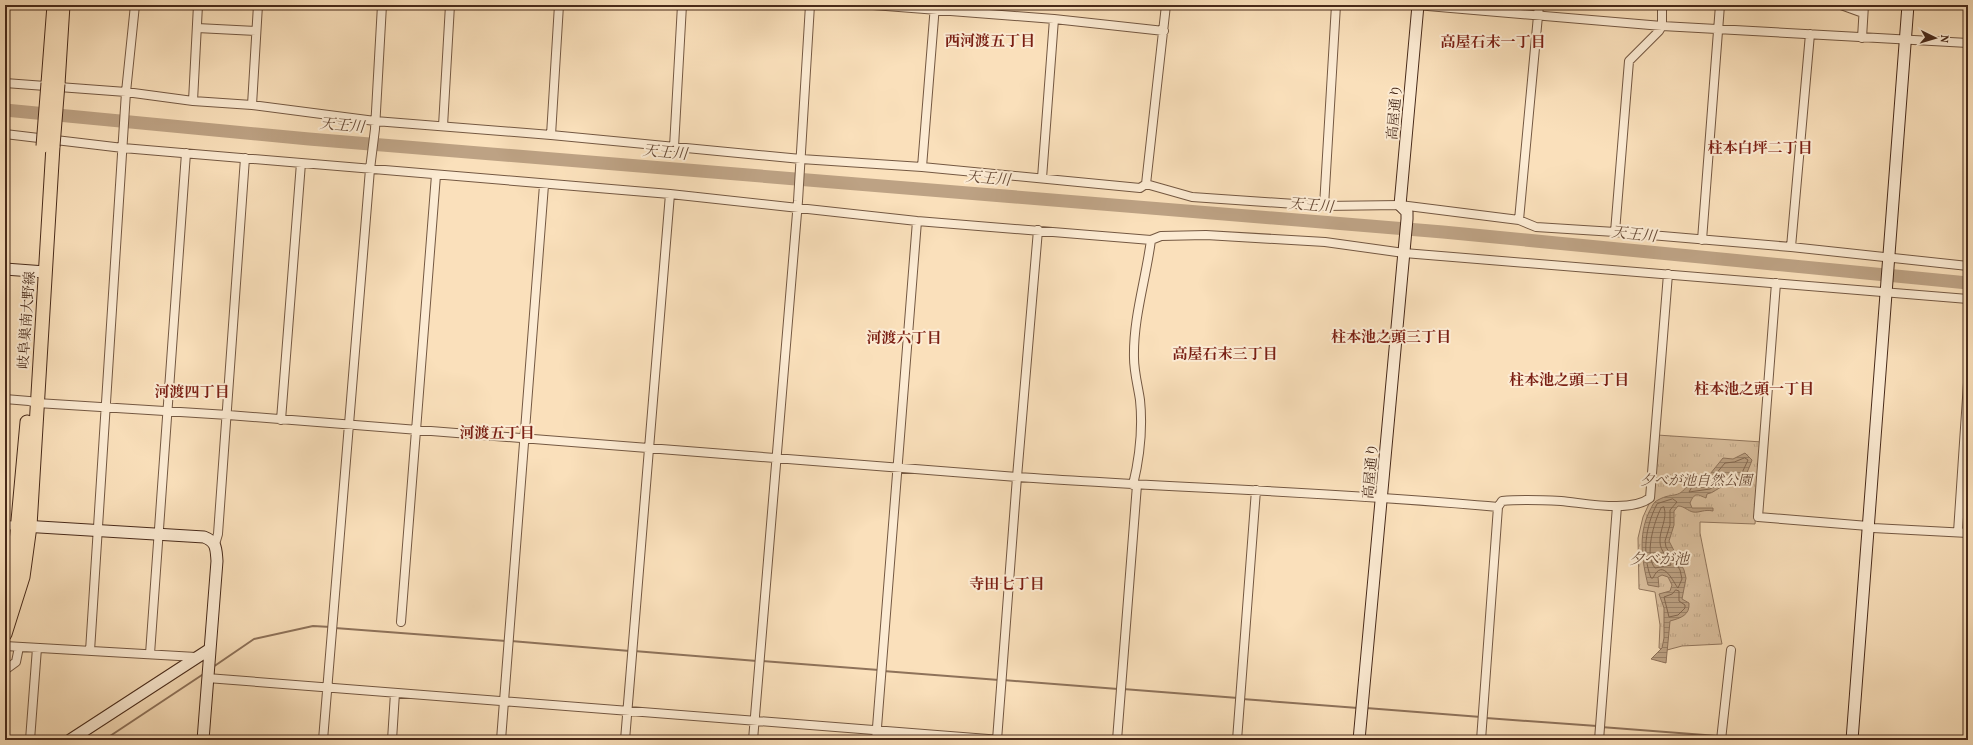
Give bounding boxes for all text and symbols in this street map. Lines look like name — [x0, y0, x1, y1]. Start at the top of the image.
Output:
north arrow — [1915, 18, 1955, 58]
district label: 西河渡五丁目 — [945, 32, 1035, 53]
district label: 高屋石末一丁目 — [1440, 33, 1546, 54]
text: N — [1936, 34, 1951, 43]
street label: 高屋通り — [1384, 83, 1407, 141]
water label: 天王川 — [319, 114, 367, 139]
district label: 柱本白坪二丁目 — [1707, 139, 1813, 160]
water label: 天王川 — [642, 141, 690, 166]
water label: 天王川 — [965, 167, 1013, 192]
water label: 天王川 — [1288, 194, 1336, 219]
water label: 天王川 — [1610, 223, 1659, 248]
street label: 岐阜巣南大野線 — [15, 271, 40, 370]
district label: 柱本池之頭三丁目 — [1331, 328, 1451, 349]
district label: 河渡六丁目 — [866, 329, 942, 350]
district label: 高屋石末三丁目 — [1172, 345, 1278, 366]
district label: 柱本池之頭二丁目 — [1509, 371, 1629, 392]
district label: 柱本池之頭一丁目 — [1694, 380, 1814, 401]
district label: 河渡四丁目 — [154, 383, 230, 404]
district label: 河渡五丁目 — [459, 424, 535, 445]
street label: 高屋通り — [1360, 442, 1383, 500]
park label: 夕べが池自然公園 — [1640, 472, 1754, 491]
water label: 夕べが池 — [1629, 550, 1691, 571]
district label: 寺田七丁目 — [969, 575, 1045, 596]

